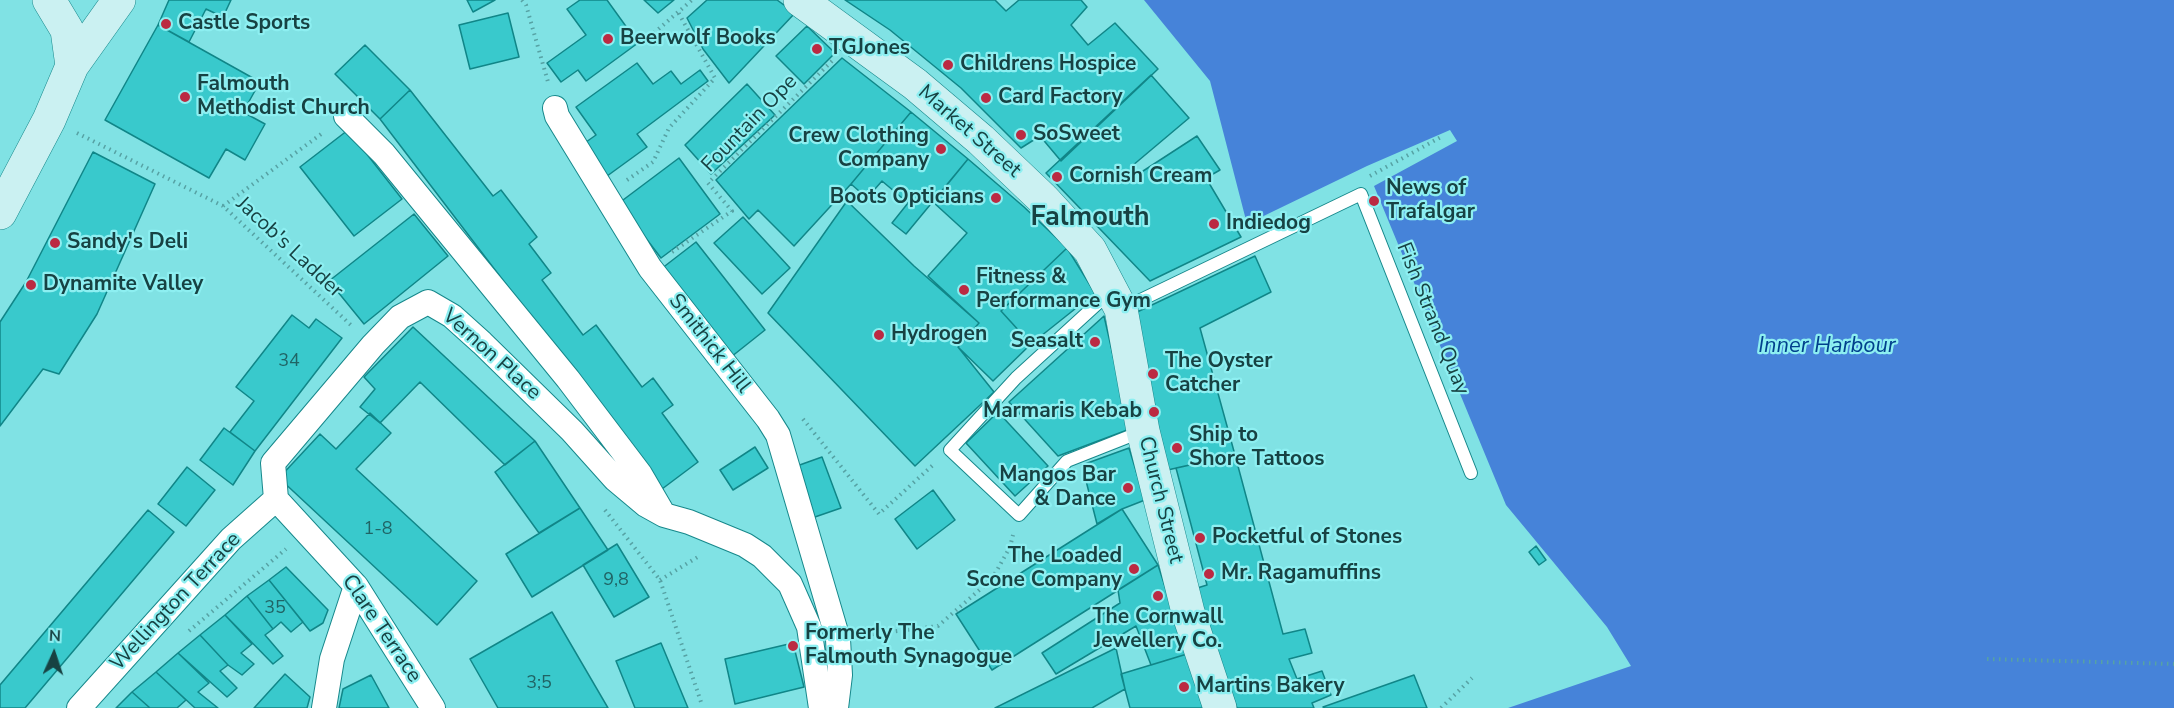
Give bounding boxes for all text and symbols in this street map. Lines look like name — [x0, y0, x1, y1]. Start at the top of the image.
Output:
place label: Castle Sports — [178, 11, 310, 37]
marker: Castle Sports — [159, 17, 173, 31]
place label: Beerwolf Books — [620, 26, 776, 52]
marker: Beerwolf Books — [601, 32, 615, 46]
place label: TGJones — [829, 36, 910, 62]
marker: TGJones — [810, 42, 824, 56]
place label: Childrens Hospice — [960, 52, 1136, 78]
marker: Childrens Hospice — [941, 58, 955, 72]
street label: Fountain Ope — [697, 70, 803, 178]
place label: Falmouth Methodist Church — [197, 72, 370, 122]
street label: Market Street — [912, 80, 1026, 184]
place label: Card Factory — [998, 85, 1122, 111]
marker: Falmouth Methodist Church — [178, 90, 192, 104]
marker: Card Factory — [979, 91, 993, 105]
place label: SoSweet — [1033, 122, 1120, 148]
place label: Crew Clothing Company — [788, 124, 929, 174]
marker: SoSweet — [1014, 128, 1028, 142]
marker: Crew Clothing Company — [934, 142, 948, 156]
place label: Cornish Cream — [1069, 164, 1212, 190]
marker: Cornish Cream — [1050, 170, 1064, 184]
place label: News of Trafalgar — [1386, 176, 1475, 226]
place label: Boots Opticians — [830, 185, 984, 211]
marker: Boots Opticians — [989, 191, 1003, 205]
street label: Jacob's Ladder — [230, 192, 348, 304]
marker: News of Trafalgar — [1367, 194, 1381, 208]
district label: Falmouth — [1030, 202, 1150, 234]
place label: Indiedog — [1226, 211, 1311, 237]
marker: Indiedog — [1207, 217, 1221, 231]
place label: Sandy's Deli — [67, 230, 188, 256]
marker: Sandy's Deli — [48, 236, 62, 250]
street label: Fish Strand Quay — [1390, 239, 1474, 399]
place label: Fitness & Performance Gym — [976, 265, 1151, 315]
place label: Dynamite Valley — [43, 272, 203, 298]
marker: Dynamite Valley — [24, 278, 38, 292]
marker: Fitness & Performance Gym — [957, 283, 971, 297]
street label: Smithick Hill — [662, 289, 756, 399]
street label: Vernon Place — [436, 304, 546, 406]
place label: Hydrogen — [891, 322, 987, 348]
marker: Hydrogen — [872, 328, 886, 342]
place label: Seasalt — [1011, 329, 1083, 355]
water label: Inner Harbour — [1758, 334, 1896, 360]
marker: Seasalt — [1088, 335, 1102, 349]
place label: The Oyster Catcher — [1165, 349, 1272, 399]
house number: 34 — [278, 351, 300, 373]
marker: The Oyster Catcher — [1146, 367, 1160, 381]
place label: Marmaris Kebab — [983, 399, 1142, 425]
marker: Marmaris Kebab — [1147, 405, 1161, 419]
place label: Ship to Shore Tattoos — [1189, 423, 1325, 473]
street label: Church Street — [1132, 434, 1188, 566]
marker: Ship to Shore Tattoos — [1170, 441, 1184, 455]
place label: Mangos Bar & Dance — [999, 463, 1116, 513]
marker: Mangos Bar & Dance — [1121, 481, 1135, 495]
house number: 1-8 — [363, 519, 393, 541]
place label: Pocketful of Stones — [1212, 525, 1402, 551]
street label: Wellington Terrace — [105, 528, 247, 676]
marker: Pocketful of Stones — [1193, 531, 1207, 545]
place label: The Loaded Scone Company — [966, 544, 1122, 594]
place label: Mr. Ragamuffins — [1221, 561, 1381, 587]
marker: The Loaded Scone Company — [1127, 562, 1141, 576]
marker: Mr. Ragamuffins — [1202, 567, 1216, 581]
street label: Clare Terrace — [336, 570, 426, 688]
house number: 9,8 — [603, 570, 629, 592]
marker: The Cornwall Jewellery Co. — [1151, 589, 1165, 603]
house number: 35 — [264, 598, 286, 620]
place label: The Cornwall Jewellery Co. — [1093, 605, 1223, 655]
place label: Formerly The Falmouth Synagogue — [805, 621, 1012, 671]
north arrow — [24, 624, 84, 684]
text: N — [48, 625, 61, 647]
marker: Formerly The Falmouth Synagogue — [786, 639, 800, 653]
house number: 3;5 — [526, 673, 552, 695]
place label: Martins Bakery — [1196, 674, 1344, 700]
marker: Martins Bakery — [1177, 680, 1191, 694]

